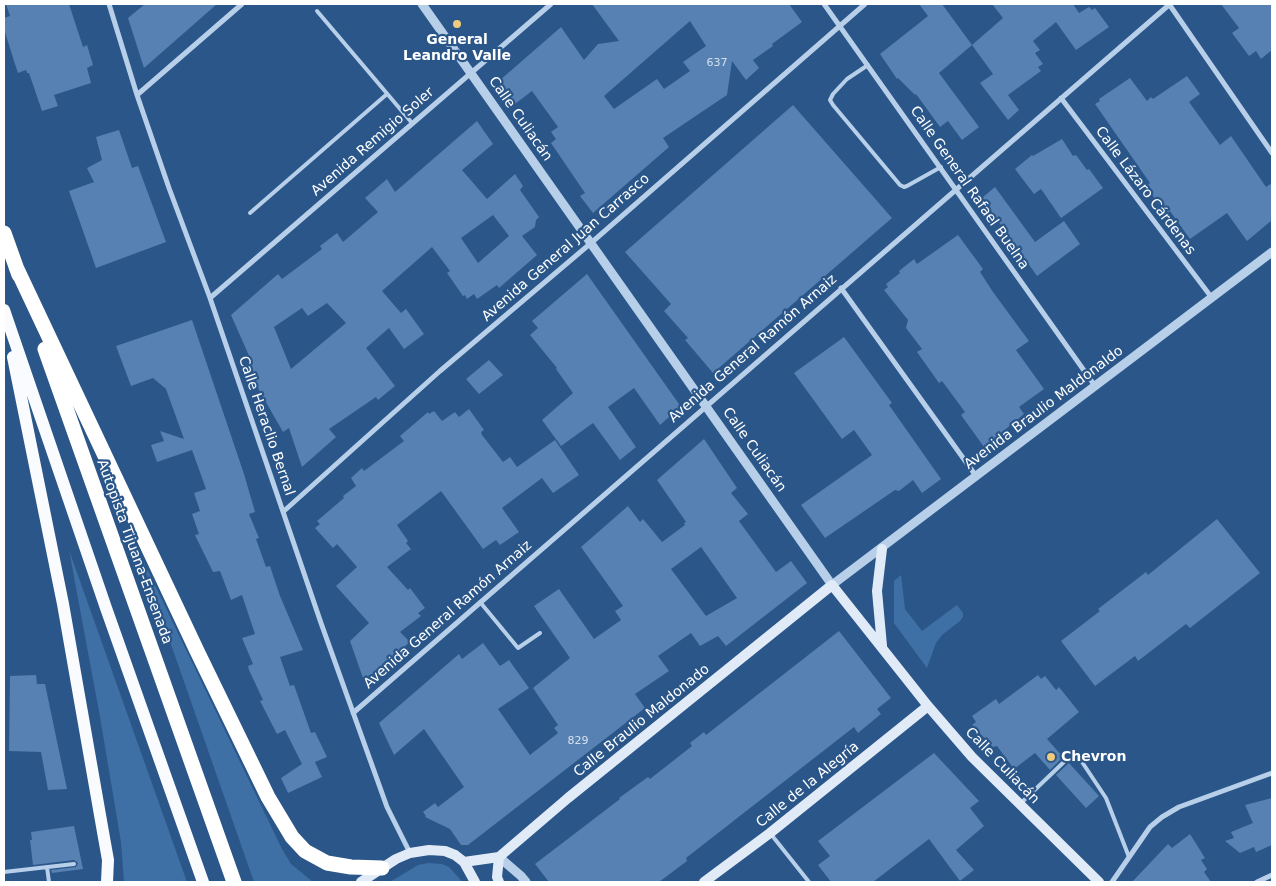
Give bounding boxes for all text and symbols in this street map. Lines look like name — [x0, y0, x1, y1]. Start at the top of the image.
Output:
marker: General Leandro Valle — [451, 18, 463, 30]
place label: General Leandro Valle — [403, 32, 511, 64]
house number: 637 — [707, 56, 727, 70]
street label: Calle Culiacán — [485, 73, 555, 165]
street label: Avenida Remigio Soler — [308, 84, 438, 200]
street label: Calle General Rafael Buelna — [906, 103, 1032, 273]
street label: Calle Lázaro Cárdenas — [1091, 124, 1199, 258]
street label: Avenida General Juan Carrasco — [479, 171, 653, 325]
street label: Avenida General Ramón Arnaiz — [666, 271, 840, 427]
street label: Avenida Braulio Maldonaldo — [961, 343, 1127, 473]
street label: Calle Heraclio Bernal — [234, 354, 298, 498]
street label: Calle Culiacán — [719, 404, 789, 496]
street label: Autopista Tijuana-Ensenada — [93, 457, 175, 647]
street label: Avenida General Ramón Arnaiz — [361, 537, 535, 693]
street label: Calle Braulio Maldonado — [571, 661, 713, 781]
street label: Calle Culiacán — [961, 724, 1043, 808]
house number: 829 — [568, 734, 588, 748]
street label: Calle de la Alegría — [753, 738, 863, 832]
place label: Chevron — [1061, 749, 1126, 765]
marker: Chevron — [1045, 751, 1057, 763]

